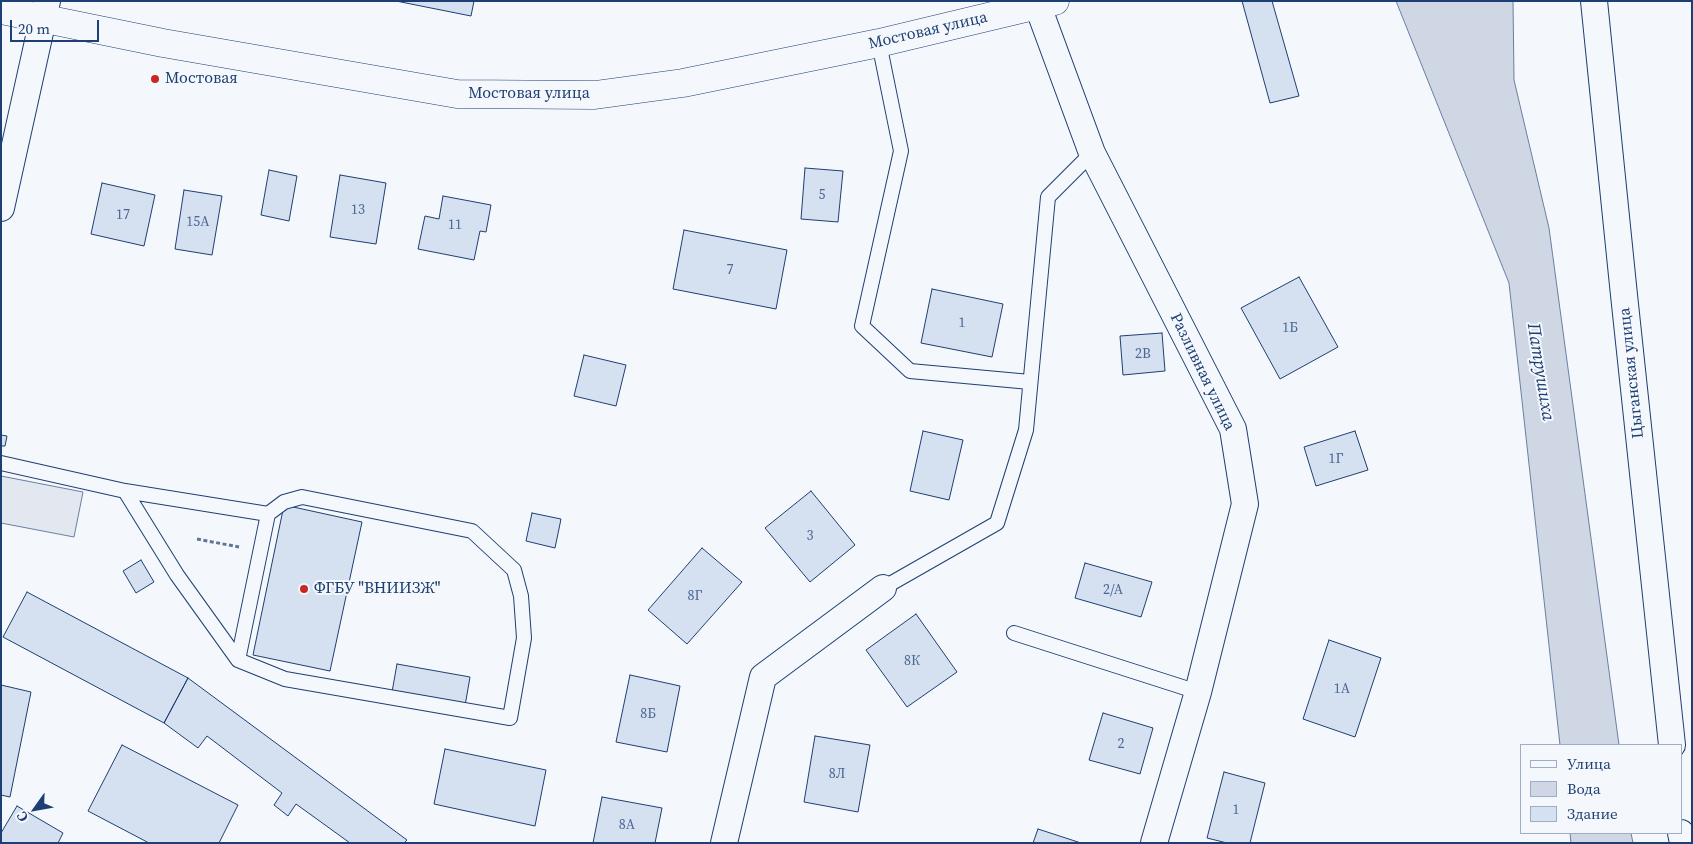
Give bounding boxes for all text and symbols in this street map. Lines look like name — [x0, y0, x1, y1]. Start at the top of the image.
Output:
street label: Мостовая улица — [867, 8, 989, 54]
scale bar — [12, 10, 101, 42]
text: 20 m — [18, 18, 50, 39]
place label: Мостовая — [165, 69, 238, 89]
marker: Мостовая — [149, 73, 161, 85]
street label: Мостовая улица — [468, 84, 590, 104]
house number: 5 — [819, 187, 825, 203]
house number: 13 — [351, 202, 365, 218]
house number: 17 — [116, 207, 130, 223]
house number: 15А — [186, 214, 210, 230]
house number: 11 — [448, 217, 462, 233]
house number: 7 — [727, 262, 733, 278]
street label: Цыганская улица — [1616, 307, 1648, 439]
street label: Разливная улица — [1165, 310, 1239, 434]
house number: 1 — [959, 315, 965, 331]
house number: 1Б — [1282, 320, 1298, 336]
water label: Патрушиха — [1522, 322, 1558, 422]
house number: 2В — [1135, 346, 1151, 362]
house number: 1Г — [1329, 451, 1343, 467]
house number: 3 — [807, 528, 813, 544]
place label: ФГБУ "ВНИИЗЖ" — [314, 579, 441, 599]
house number: 2/А — [1103, 582, 1123, 598]
marker: ФГБУ "ВНИИЗЖ" — [298, 583, 310, 595]
house number: 8Г — [688, 588, 702, 604]
house number: 8К — [904, 653, 920, 669]
house number: 1А — [1334, 681, 1350, 697]
house number: 8Б — [640, 706, 656, 722]
house number: 2 — [1118, 736, 1124, 752]
legend — [1520, 744, 1683, 834]
text: Улица — [1567, 753, 1611, 774]
house number: 8Л — [829, 766, 845, 782]
text: Вода — [1567, 778, 1601, 799]
north arrow — [10, 784, 60, 834]
house number: 1 — [1233, 802, 1239, 818]
text: Здание — [1567, 803, 1618, 824]
text: С — [11, 808, 33, 826]
house number: 8А — [619, 817, 635, 833]

